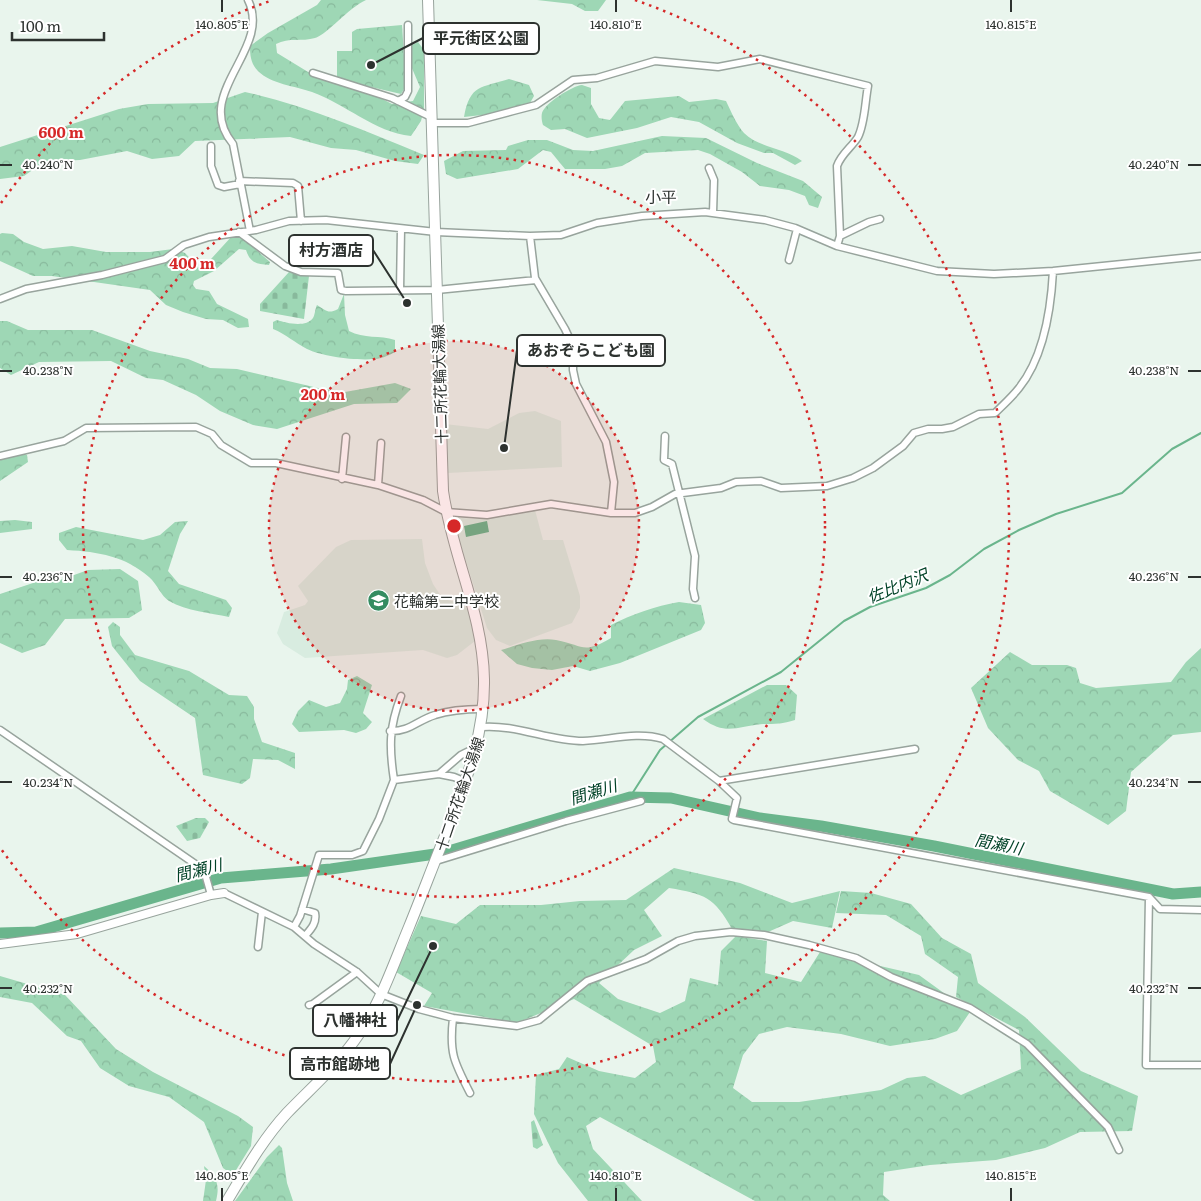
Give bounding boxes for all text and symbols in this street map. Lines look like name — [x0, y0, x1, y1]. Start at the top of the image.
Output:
scale bar — [12, 10, 105, 42]
text: 100 m — [20, 14, 61, 37]
text: 140.805°E — [195, 15, 249, 33]
text: 140.810°E — [590, 15, 642, 33]
text: 140.815°E — [985, 15, 1037, 33]
callout: 平元街区公園 — [423, 23, 539, 54]
text: 平元街区公園 — [433, 25, 529, 49]
text: 600 m — [38, 120, 84, 143]
text: 40.240°N — [22, 155, 74, 173]
text: 40.240°N — [1128, 155, 1180, 173]
district label: 小平 — [645, 184, 677, 208]
callout: 村方酒店 — [289, 235, 373, 266]
text: 村方酒店 — [299, 237, 363, 261]
text: 400 m — [169, 251, 215, 274]
street label: 十二所花輪大湯線 — [425, 324, 453, 444]
callout: あおぞらこども園 — [517, 335, 665, 366]
text: あおぞらこども園 — [527, 337, 655, 361]
text: 40.238°N — [23, 361, 73, 379]
text: 40.238°N — [1129, 361, 1179, 379]
text: 200 m — [301, 382, 345, 405]
centre of rings — [445, 517, 463, 535]
water label: 佐比内沢 — [863, 561, 933, 608]
text: 40.236°N — [23, 567, 73, 585]
text: 40.236°N — [1129, 567, 1179, 585]
school or university icon: 花輪第二中学校 — [366, 588, 390, 612]
place label: 花輪第二中学校 — [394, 589, 499, 612]
street label: 十二所花輪大湯線 — [429, 734, 489, 854]
water label: 間瀬川 — [567, 772, 621, 809]
text: 40.234°N — [23, 773, 73, 791]
text: 40.234°N — [1129, 773, 1179, 791]
water label: 間瀬川 — [973, 827, 1027, 860]
water label: 間瀬川 — [172, 851, 226, 886]
text: 40.232°N — [23, 979, 73, 997]
text: 40.232°N — [1129, 979, 1179, 997]
callout: 八幡神社 — [313, 1005, 397, 1036]
text: 八幡神社 — [323, 1007, 387, 1031]
callout: 高市館跡地 — [290, 1048, 390, 1079]
text: 高市館跡地 — [300, 1051, 380, 1075]
text: 140.805°E — [195, 1166, 249, 1184]
text: 140.810°E — [590, 1166, 642, 1184]
text: 140.815°E — [985, 1166, 1037, 1184]

